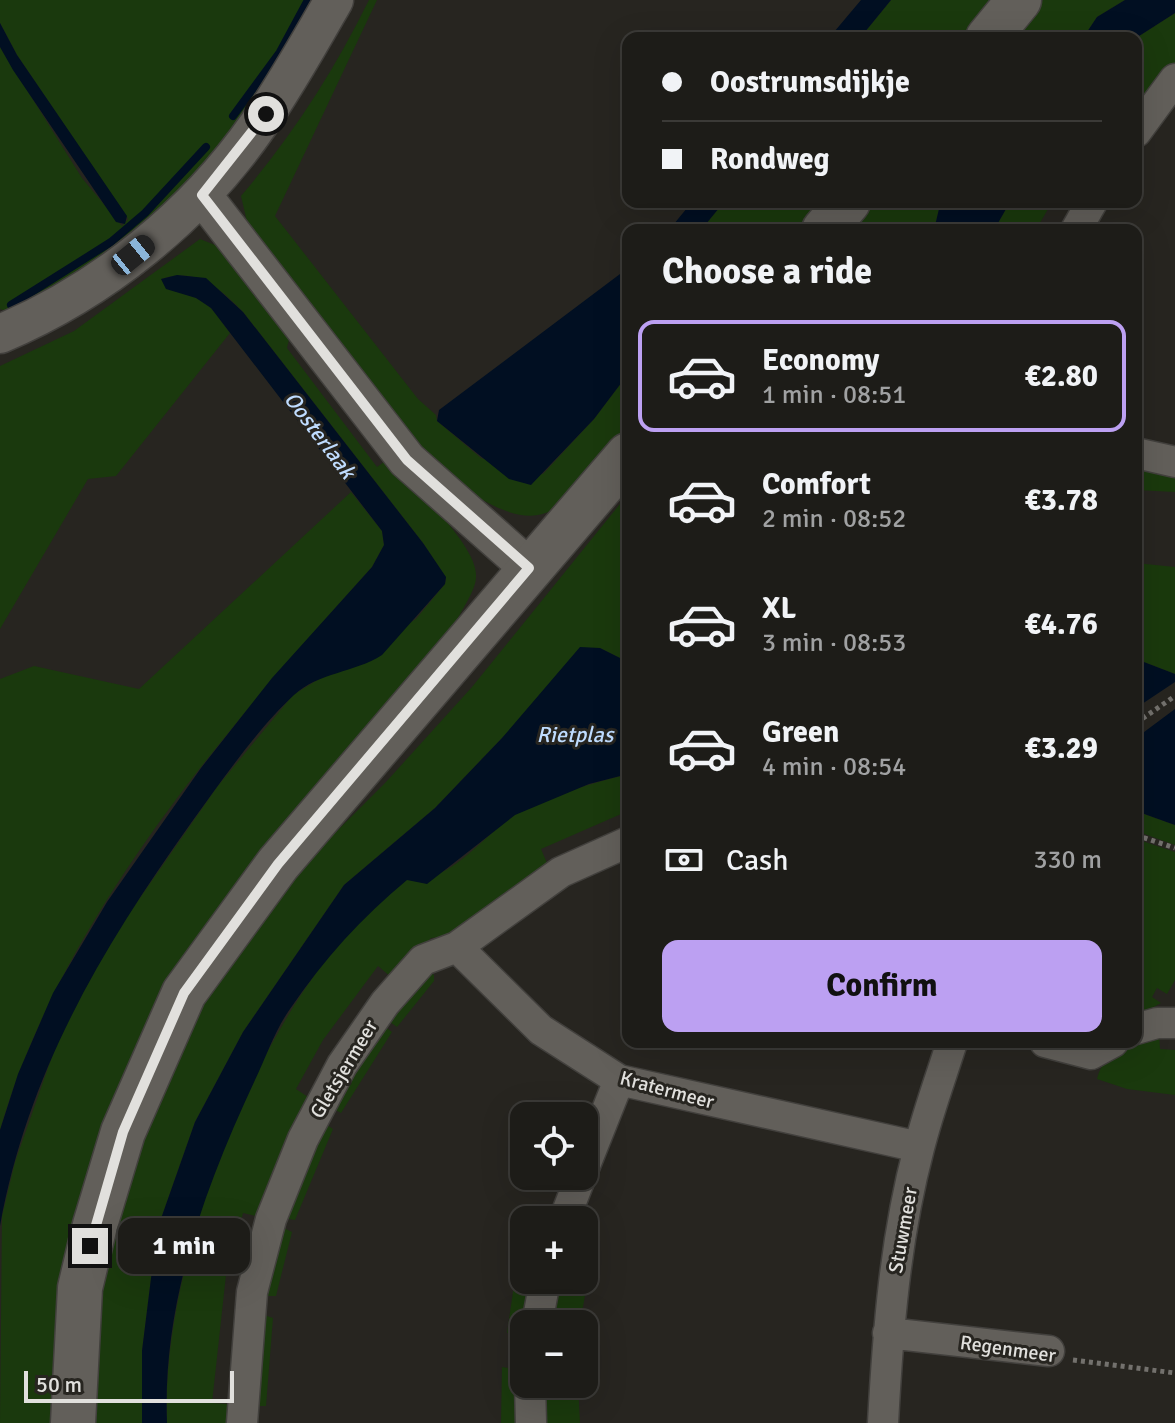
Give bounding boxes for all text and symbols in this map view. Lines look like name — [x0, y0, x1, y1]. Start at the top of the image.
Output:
text: Oostrumsdijkje — [710, 64, 910, 101]
route start — [248, 96, 284, 132]
text: Rondweg — [710, 141, 830, 178]
car — [107, 231, 159, 279]
text: Choose a ride — [662, 249, 872, 294]
icon: car — [666, 340, 738, 412]
text: Economy — [762, 342, 879, 379]
text: €2.80 — [1025, 358, 1098, 395]
text: 1 min · 08:51 — [762, 379, 906, 411]
water label: Oosterlaak — [279, 386, 363, 485]
icon: car — [666, 464, 738, 536]
text: Comfort — [762, 466, 871, 503]
text: €3.78 — [1025, 482, 1098, 519]
text: 2 min · 08:52 — [762, 503, 906, 535]
icon: car — [666, 588, 738, 660]
text: XL — [762, 590, 796, 627]
text: €4.76 — [1025, 606, 1098, 643]
text: 3 min · 08:53 — [762, 627, 906, 659]
icon: car — [666, 712, 738, 784]
text: Green — [762, 714, 839, 751]
water label: Rietplas — [537, 721, 616, 748]
text: €3.29 — [1025, 730, 1098, 767]
text: 4 min · 08:54 — [762, 751, 906, 783]
icon: cash — [662, 838, 706, 882]
text: Cash — [726, 842, 789, 879]
text: 330 m — [1033, 844, 1102, 876]
button: Confirm — [662, 940, 1102, 1032]
street label: Gletsjermeer — [305, 1015, 384, 1123]
street label: Kratermeer — [617, 1065, 717, 1115]
map controls — [510, 1102, 598, 1398]
button: locate — [510, 1102, 598, 1190]
street label: Stuwmeer — [883, 1184, 923, 1275]
button: + — [510, 1206, 598, 1294]
callout: 1 min — [118, 1218, 250, 1274]
route end — [72, 1228, 108, 1264]
text: 1 min — [153, 1230, 215, 1262]
button: − — [510, 1310, 598, 1398]
street label: Regenmeer — [958, 1330, 1058, 1368]
scale bar — [24, 1367, 234, 1403]
text: 50 m — [36, 1371, 82, 1398]

